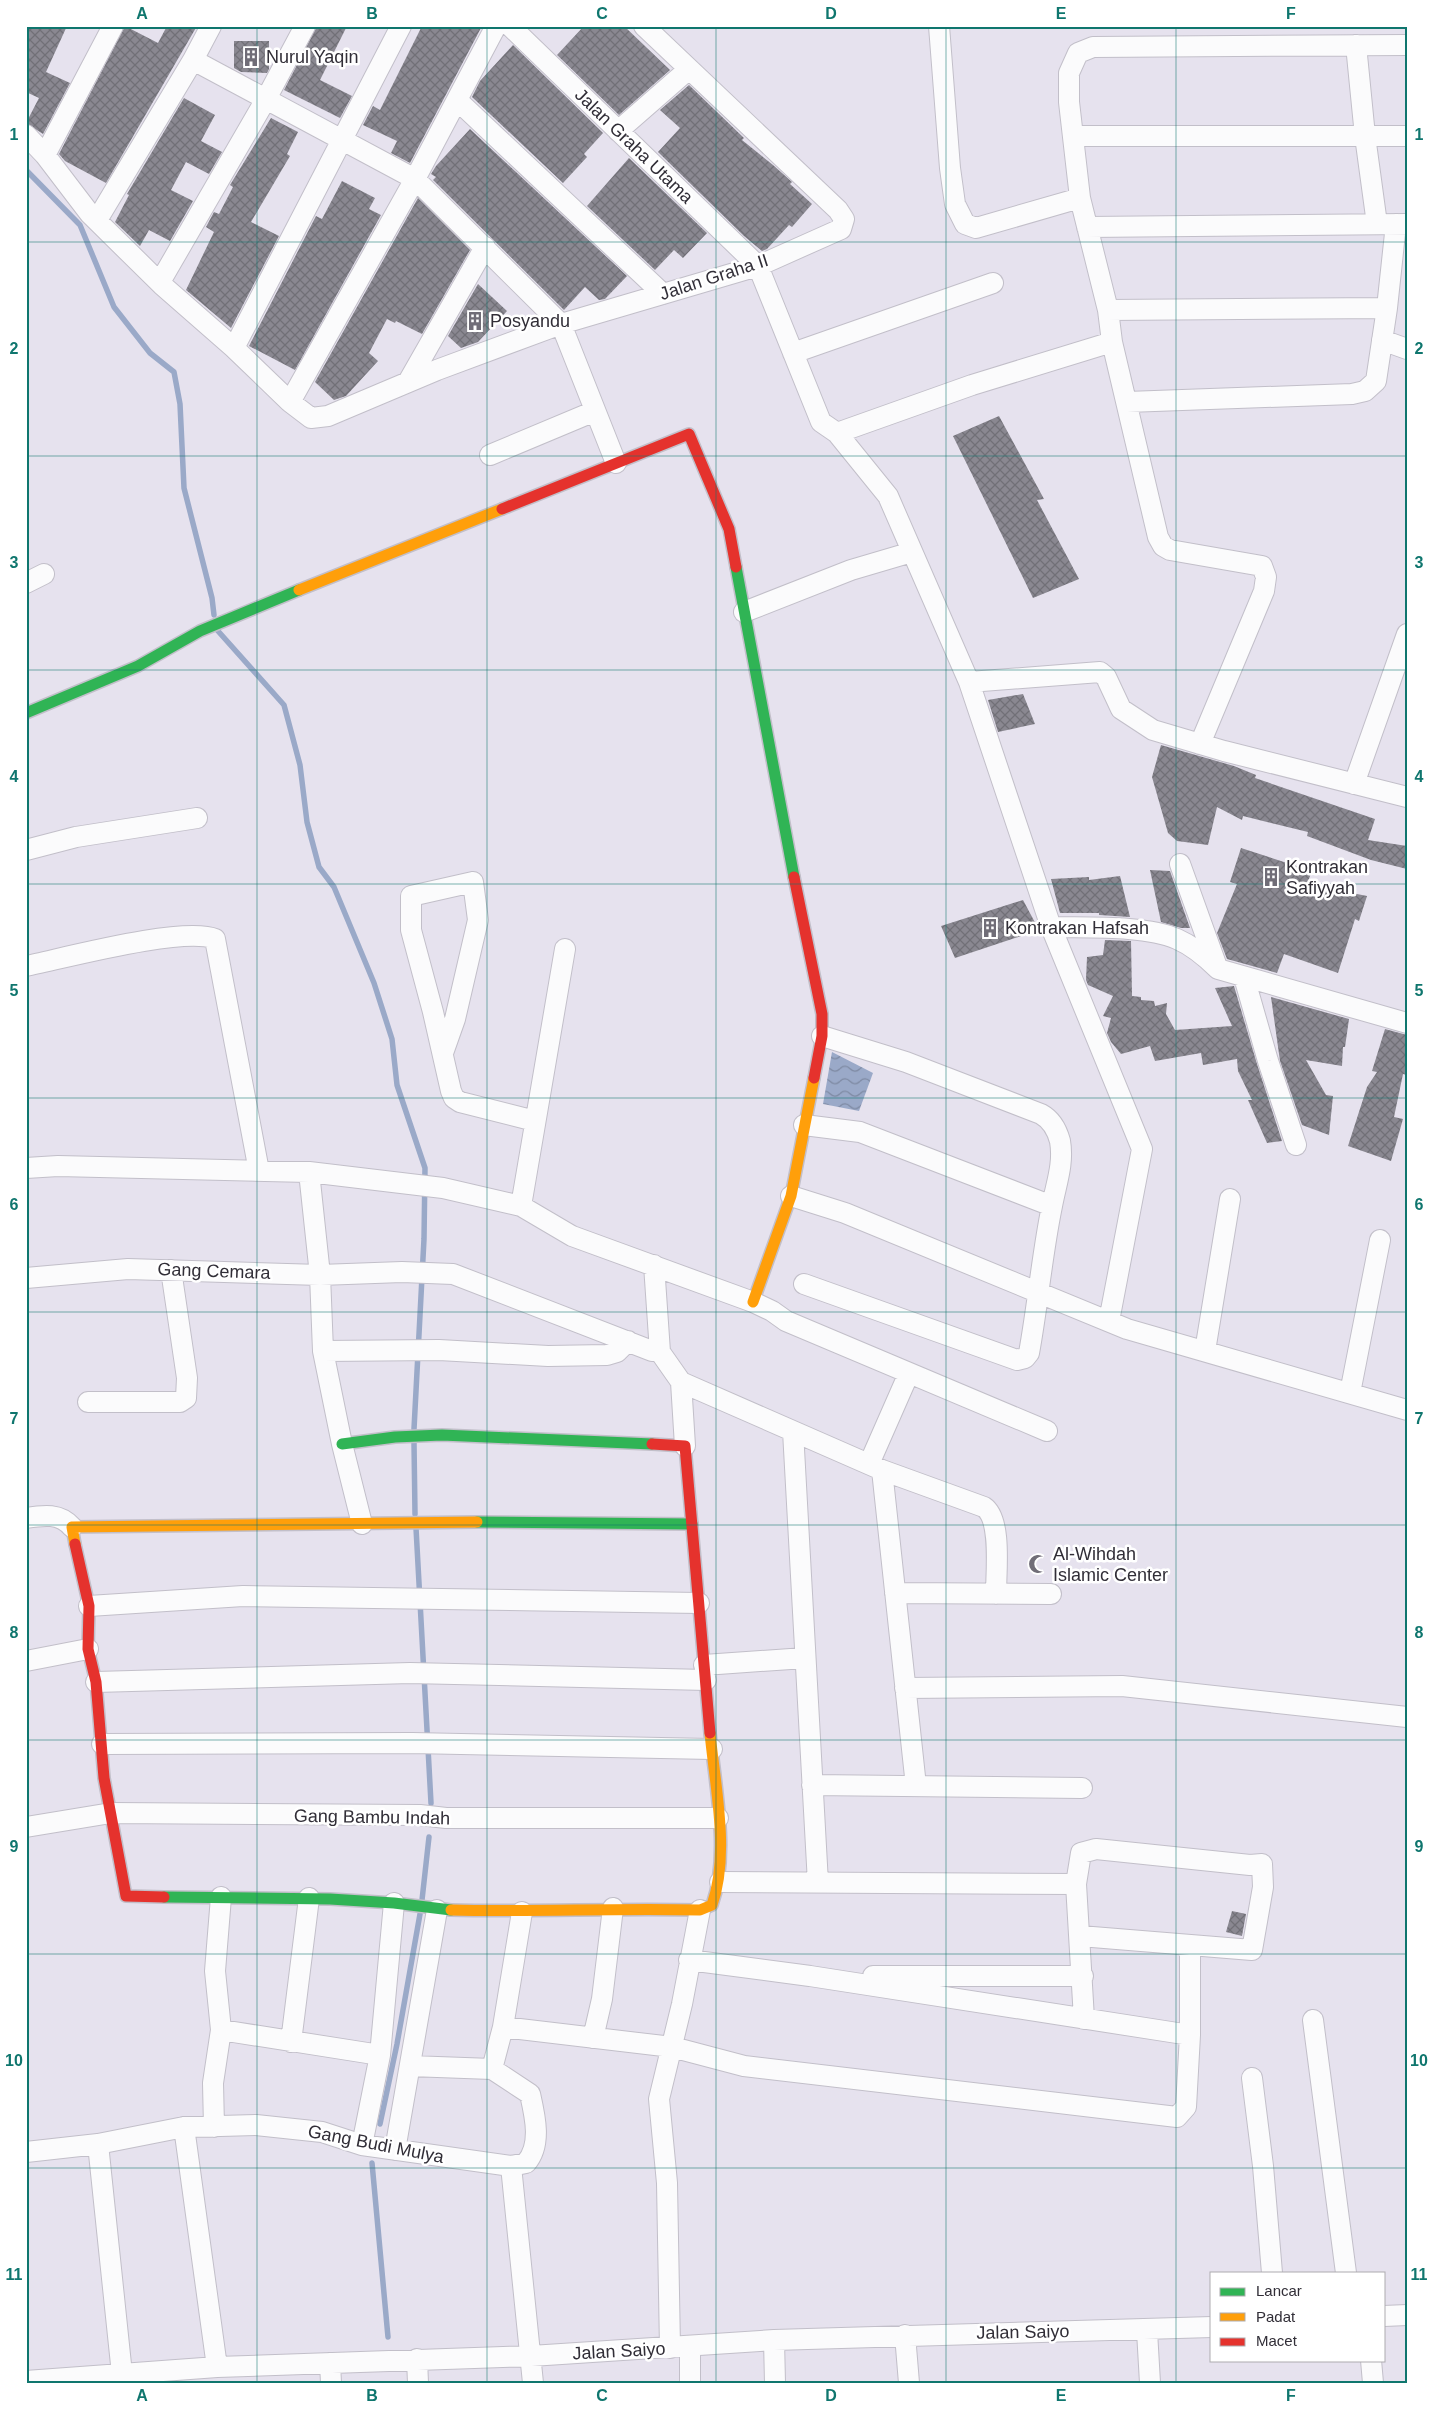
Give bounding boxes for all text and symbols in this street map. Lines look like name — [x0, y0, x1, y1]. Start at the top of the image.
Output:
text: A — [136, 5, 148, 22]
text: B — [366, 5, 378, 22]
text: C — [596, 5, 608, 22]
text: D — [825, 5, 837, 22]
text: E — [1056, 5, 1067, 22]
text: F — [1286, 5, 1296, 22]
building icon: Nurul Yaqin — [240, 46, 262, 68]
place label: Nurul Yaqin — [266, 47, 358, 67]
street label: Jalan Graha Utama — [571, 85, 698, 208]
text: 1 — [10, 126, 19, 143]
text: 1 — [1415, 126, 1424, 143]
street label: Jalan Graha II — [657, 250, 771, 304]
building icon: Posyandu — [464, 310, 486, 332]
place label: Posyandu — [490, 311, 570, 331]
text: 2 — [10, 340, 19, 357]
text: 2 — [1415, 340, 1424, 357]
text: 3 — [10, 554, 19, 571]
text: 3 — [1415, 554, 1424, 571]
text: 4 — [10, 768, 19, 785]
text: 4 — [1415, 768, 1424, 785]
place label: Kontrakan Safiyyah — [1286, 857, 1368, 898]
building icon: Kontrakan Safiyyah — [1260, 866, 1282, 888]
building icon: Kontrakan Hafsah — [979, 917, 1001, 939]
place label: Kontrakan Hafsah — [1005, 918, 1149, 938]
text: 5 — [10, 982, 19, 999]
text: 5 — [1415, 982, 1424, 999]
text: 6 — [10, 1196, 19, 1213]
text: 6 — [1415, 1196, 1424, 1213]
street label: Gang Cemara — [157, 1259, 272, 1283]
text: 7 — [10, 1410, 19, 1427]
text: 7 — [1415, 1410, 1424, 1427]
place label: Al-Wihdah Islamic Center — [1053, 1544, 1168, 1585]
mosque icon: Al-Wihdah Islamic Center — [1027, 1553, 1049, 1575]
text: 8 — [10, 1624, 19, 1641]
text: 8 — [1415, 1624, 1424, 1641]
street label: Gang Bambu Indah — [294, 1806, 450, 1828]
text: 9 — [10, 1838, 19, 1855]
text: 9 — [1415, 1838, 1424, 1855]
text: 10 — [5, 2052, 23, 2069]
text: 10 — [1410, 2052, 1428, 2069]
street label: Gang Budi Mulya — [306, 2121, 447, 2167]
text: 11 — [6, 2266, 23, 2283]
text: 11 — [1411, 2266, 1428, 2283]
legend — [1210, 2272, 1386, 2362]
text: Lancar — [1256, 2282, 1302, 2299]
text: Padat — [1256, 2308, 1296, 2325]
street label: Jalan Saiyo — [976, 2321, 1070, 2343]
text: Macet — [1256, 2332, 1298, 2349]
street label: Jalan Saiyo — [572, 2339, 666, 2363]
text: A — [136, 2387, 148, 2404]
text: B — [366, 2387, 378, 2404]
text: C — [596, 2387, 608, 2404]
text: D — [825, 2387, 837, 2404]
text: E — [1056, 2387, 1067, 2404]
text: F — [1286, 2387, 1296, 2404]

